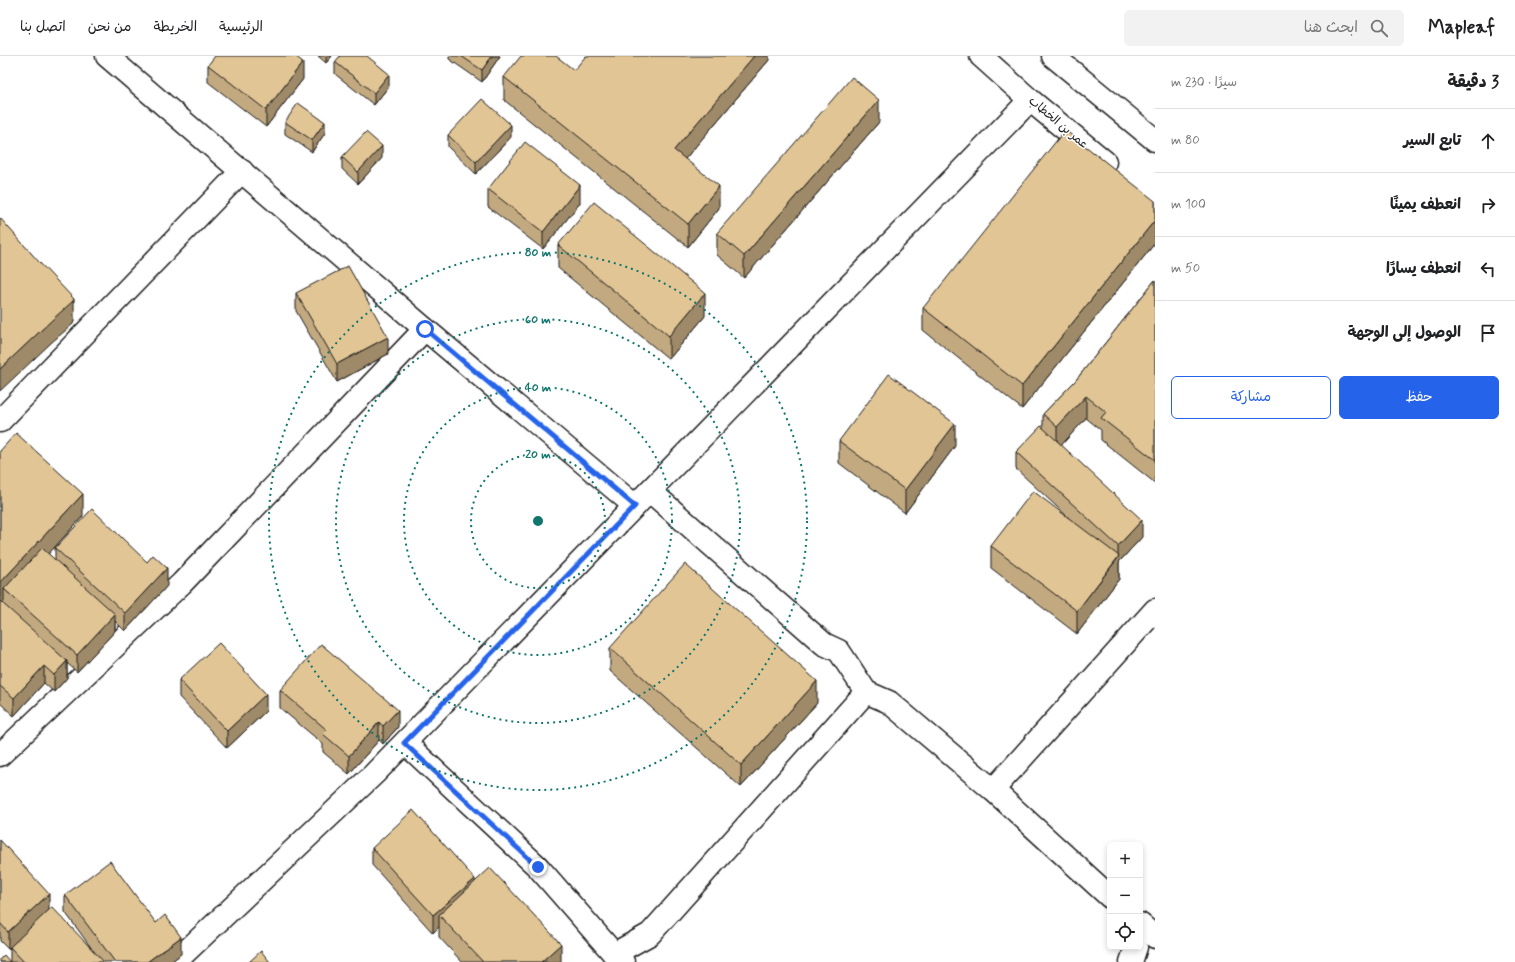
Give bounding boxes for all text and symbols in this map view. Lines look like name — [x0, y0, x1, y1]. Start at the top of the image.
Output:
search box — [1124, 10, 1404, 46]
text: Mapleaf — [1428, 15, 1495, 40]
icon: search — [1368, 17, 1390, 39]
text: اتصل بنا — [20, 18, 66, 36]
text: من نحن — [88, 18, 131, 36]
text: الخريطة — [153, 18, 197, 36]
text: الرئيسية — [219, 18, 263, 36]
text: ابحث هنا — [1304, 18, 1358, 38]
text: 3 دقيقة — [1448, 71, 1499, 93]
text: سيرًا · 230 m — [1171, 74, 1237, 91]
street label: عمر بن الخطاب — [1025, 93, 1091, 153]
icon: ahead — [1477, 130, 1499, 152]
text: تابع السير — [1403, 131, 1461, 151]
text: 80 m — [1171, 132, 1200, 149]
icon: right — [1477, 194, 1499, 216]
text: انعطف يمينًا — [1390, 195, 1461, 215]
text: 100 m — [1171, 196, 1206, 213]
text: 80 m — [525, 245, 552, 261]
icon: left — [1477, 258, 1499, 280]
text: انعطف يسارًا — [1386, 259, 1461, 279]
text: 50 m — [1171, 260, 1200, 277]
text: 60 m — [525, 312, 551, 328]
route start — [416, 320, 434, 338]
icon: arrive — [1477, 322, 1499, 344]
text: الوصول إلى الوجهة — [1347, 323, 1461, 343]
button: مشاركة — [1171, 376, 1331, 419]
button: حفظ — [1339, 376, 1499, 419]
text: 40 m — [525, 380, 552, 396]
text: 20 m — [525, 447, 551, 463]
centre of rings — [531, 514, 545, 528]
map controls — [1107, 842, 1143, 950]
button: + — [1107, 842, 1143, 878]
route end — [529, 858, 547, 876]
button: − — [1107, 878, 1143, 914]
button: locate — [1107, 914, 1143, 950]

